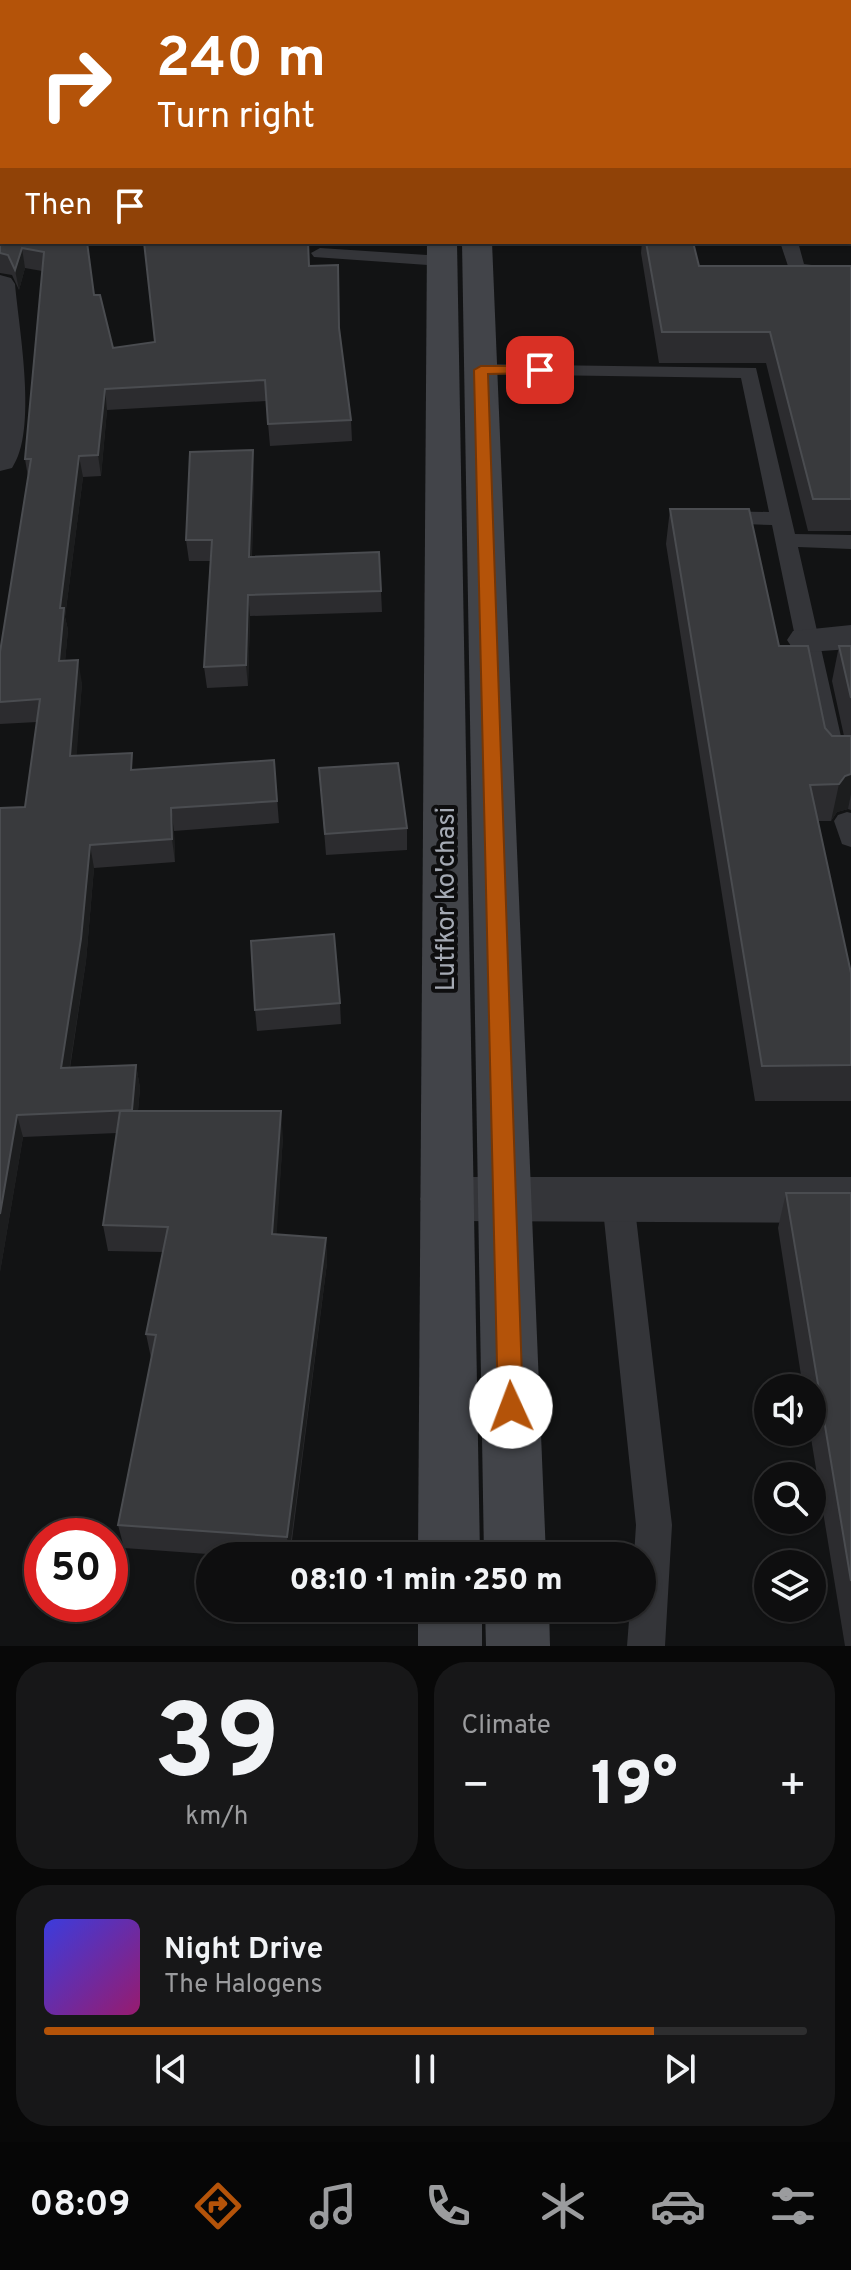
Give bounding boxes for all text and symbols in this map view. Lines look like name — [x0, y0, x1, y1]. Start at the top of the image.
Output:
text: 240 m — [156, 26, 326, 96]
icon: right — [24, 32, 128, 136]
text: Turn right — [156, 95, 315, 141]
icon: arrive — [108, 184, 152, 228]
text: Then — [24, 188, 92, 225]
pin — [506, 336, 574, 404]
icon: arrive — [518, 348, 562, 392]
street label: Lutfkor ko'chasi — [431, 807, 464, 991]
position arrow — [469, 1365, 553, 1449]
map controls — [754, 1374, 826, 1622]
button: sound — [754, 1374, 826, 1446]
button: search — [754, 1462, 826, 1534]
speed limit sign: 50 — [24, 1518, 128, 1622]
button: layers — [754, 1550, 826, 1622]
text: 08:10 · 1 min · 250 m — [289, 1563, 563, 1600]
text: 39 — [154, 1683, 280, 1815]
text: Climate — [462, 1710, 551, 1743]
text: 19° — [591, 1750, 678, 1826]
text: − — [462, 1760, 490, 1816]
text: + — [779, 1760, 807, 1816]
text: km/h — [185, 1801, 248, 1834]
text: Night Drive — [164, 1932, 323, 1969]
text: The Halogens — [164, 1969, 323, 2002]
icon: previous — [149, 2047, 193, 2091]
icon: pause — [403, 2047, 447, 2091]
icon: next — [658, 2047, 702, 2091]
icon: directions — [190, 2178, 246, 2234]
icon: music — [305, 2178, 361, 2234]
icon: phone — [420, 2178, 476, 2234]
icon: climate — [535, 2178, 591, 2234]
icon: car — [650, 2178, 706, 2234]
icon: filters — [765, 2178, 821, 2234]
text: 08:09 — [30, 2183, 130, 2229]

